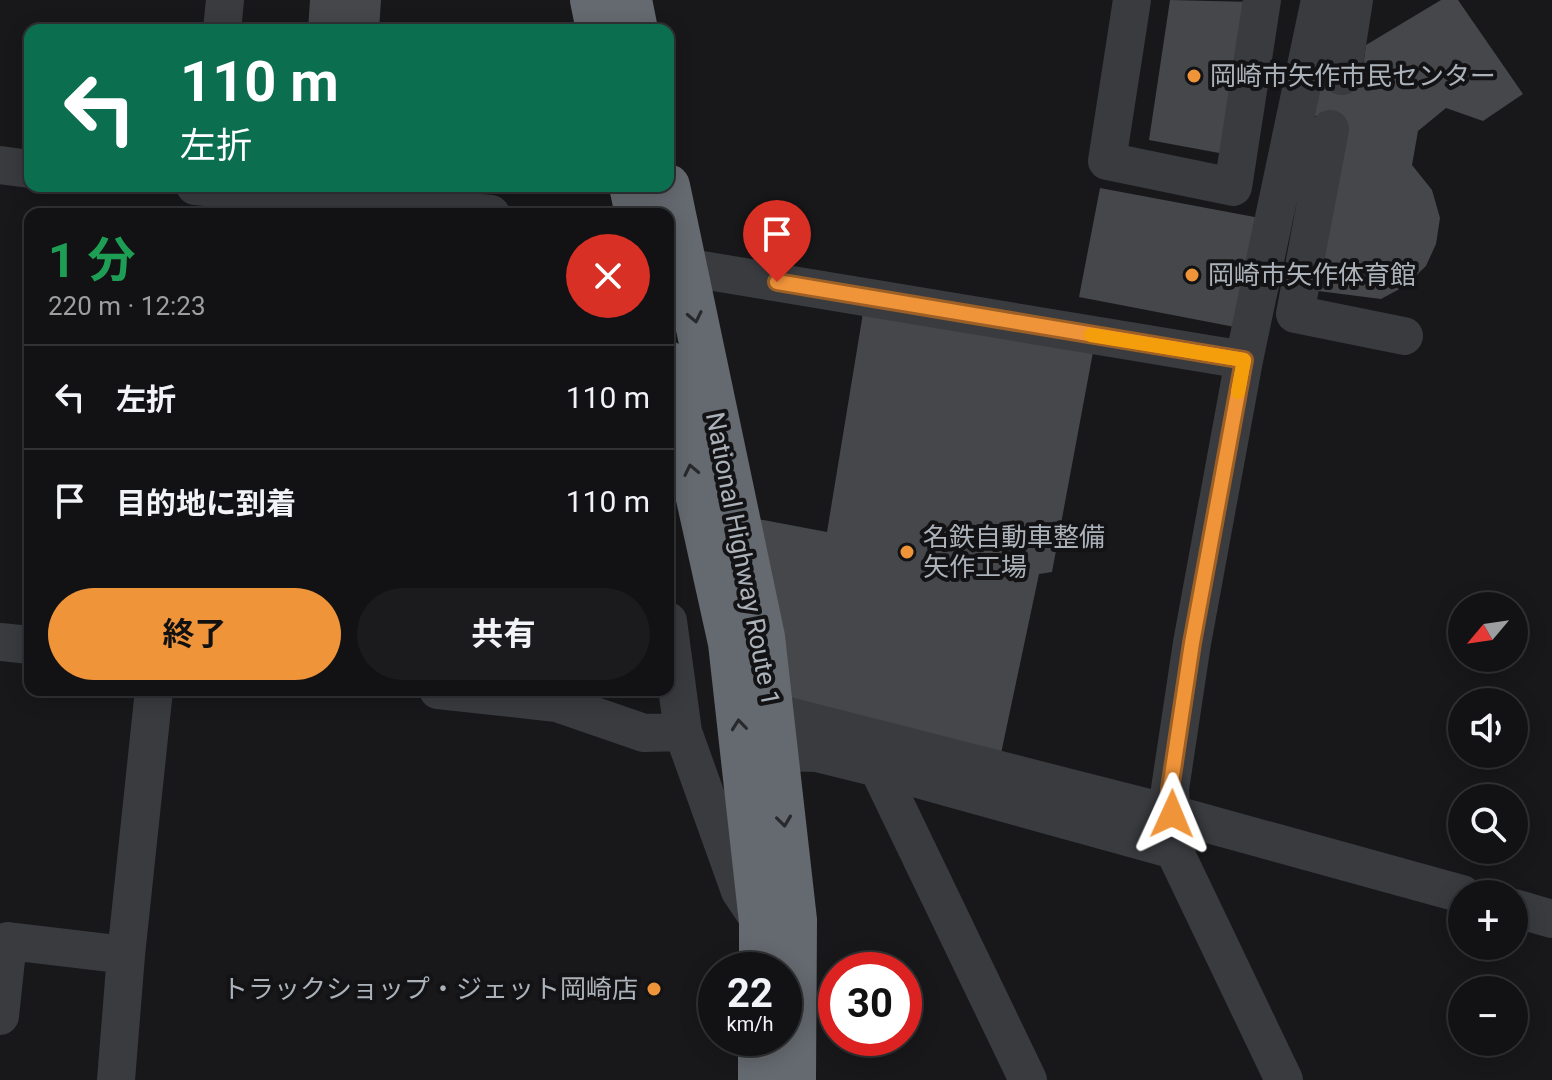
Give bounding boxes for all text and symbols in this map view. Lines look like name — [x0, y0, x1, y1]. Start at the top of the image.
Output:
text: 110 m — [180, 49, 339, 115]
icon: left — [48, 56, 152, 160]
place label: 岡崎市矢作市民センター — [1210, 61, 1496, 91]
marker: 岡崎市矢作市民センター — [1185, 67, 1203, 85]
text: 左折 — [180, 125, 252, 167]
pin — [743, 200, 811, 282]
icon: arrive — [755, 212, 799, 256]
text: 1 分 — [48, 232, 135, 289]
button: close — [566, 234, 650, 318]
place label: 岡崎市矢作体育館 — [1208, 260, 1416, 290]
marker: 岡崎市矢作体育館 — [1183, 266, 1201, 284]
text: 220 m · 12:23 — [48, 291, 206, 321]
one-way arrow — [686, 310, 703, 324]
icon: left — [48, 375, 92, 419]
text: 110 m — [566, 380, 650, 415]
text: 左折 — [116, 382, 176, 417]
street label: National Highway Route 1 — [700, 410, 786, 708]
one-way arrow — [683, 464, 700, 477]
icon: arrive — [48, 479, 92, 523]
text: 110 m — [566, 484, 650, 519]
text: 目的地に到着 — [116, 486, 296, 521]
place label: 名鉄自動車整備 矢作工場 — [923, 522, 1105, 582]
marker: 名鉄自動車整備 矢作工場 — [898, 543, 916, 561]
button: 終了 — [48, 588, 341, 680]
button: 共有 — [357, 588, 650, 680]
north arrow — [1448, 592, 1528, 672]
map controls — [1448, 592, 1528, 1056]
button: sound — [1448, 688, 1528, 768]
one-way arrow — [730, 718, 747, 731]
position arrow — [1130, 772, 1214, 856]
button: search — [1448, 784, 1528, 864]
one-way arrow — [775, 815, 792, 828]
button: + — [1448, 880, 1528, 960]
speed limit sign: 30 — [818, 952, 922, 1056]
text: 22 — [727, 970, 773, 1017]
place label: トラックショップ・ジェット岡崎店 — [222, 974, 638, 1004]
button: − — [1448, 976, 1528, 1056]
marker: トラックショップ・ジェット岡崎店 — [645, 980, 663, 998]
text: km/h — [727, 1012, 773, 1036]

